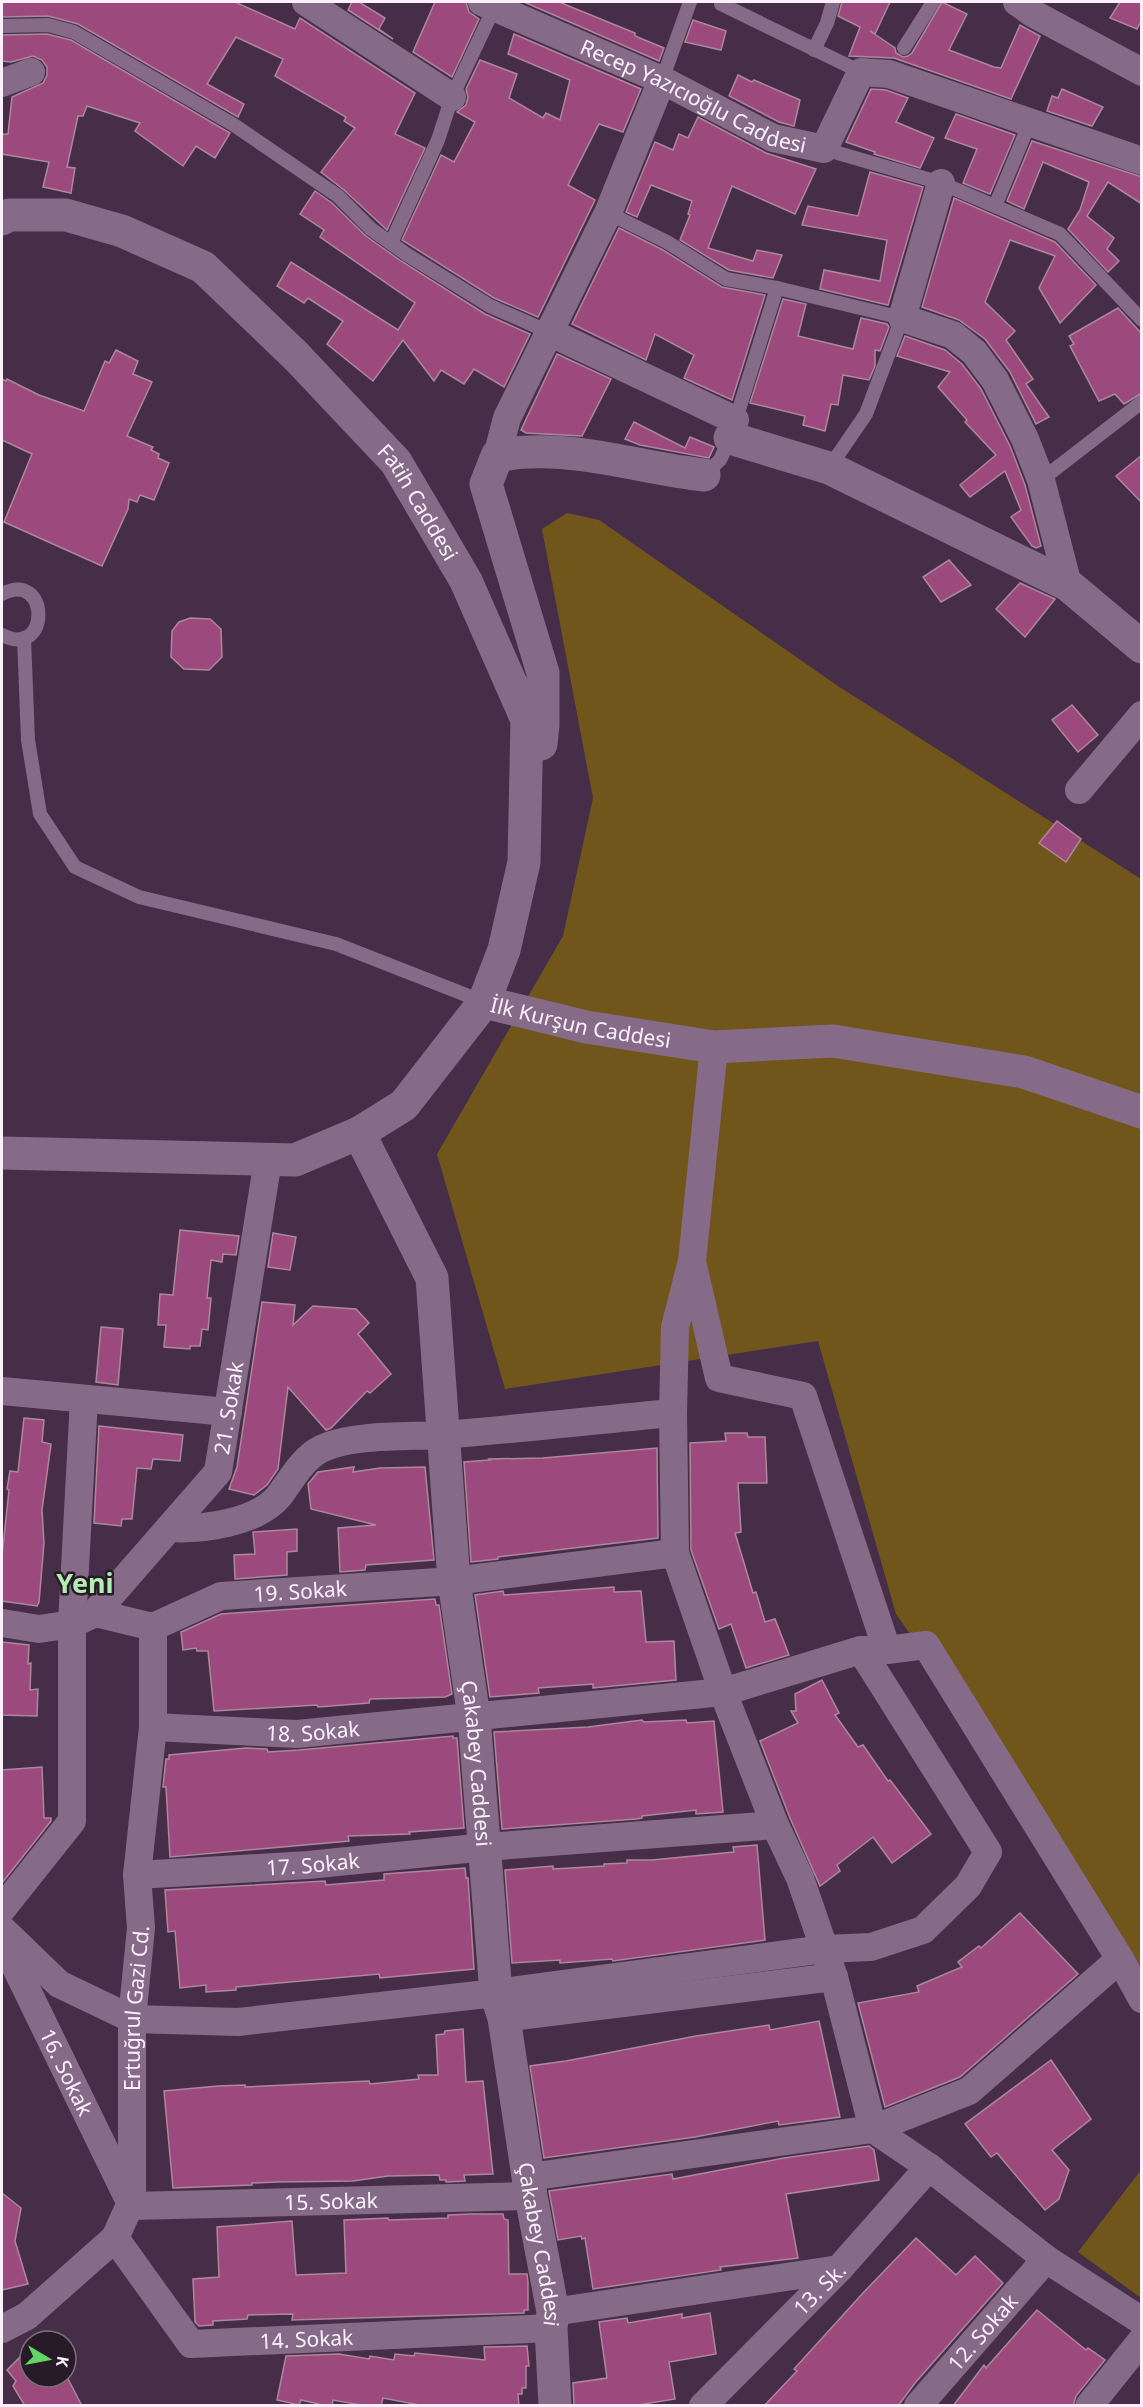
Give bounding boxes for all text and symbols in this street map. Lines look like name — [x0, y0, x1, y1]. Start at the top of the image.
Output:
street label: Recep Yazıcıoğlu Caddesi — [576, 32, 809, 159]
street label: Fatih Caddesi — [372, 437, 465, 565]
street label: İlk Kurşun Caddesi — [488, 990, 673, 1054]
street label: 21. Sokak — [207, 1359, 250, 1456]
district label: Yeni — [56, 1564, 114, 1601]
street label: 19. Sokak — [252, 1574, 348, 1608]
street label: Çakabey Caddesi — [455, 1678, 498, 1848]
street label: 18. Sokak — [265, 1714, 361, 1748]
street label: 17. Sokak — [265, 1846, 361, 1881]
street label: Ertuğrul Gazi Cd. — [118, 1924, 155, 2091]
street label: 16. Sokak — [34, 2024, 100, 2121]
street label: Çakabey Caddesi — [512, 2160, 567, 2328]
street label: 15. Sokak — [284, 2186, 379, 2216]
street label: 13. Sk. — [787, 2257, 852, 2321]
street label: 12. Sokak — [941, 2287, 1024, 2377]
street label: 14. Sokak — [259, 2323, 355, 2355]
north arrow — [18, 2329, 78, 2389]
text: K — [51, 2354, 75, 2369]

